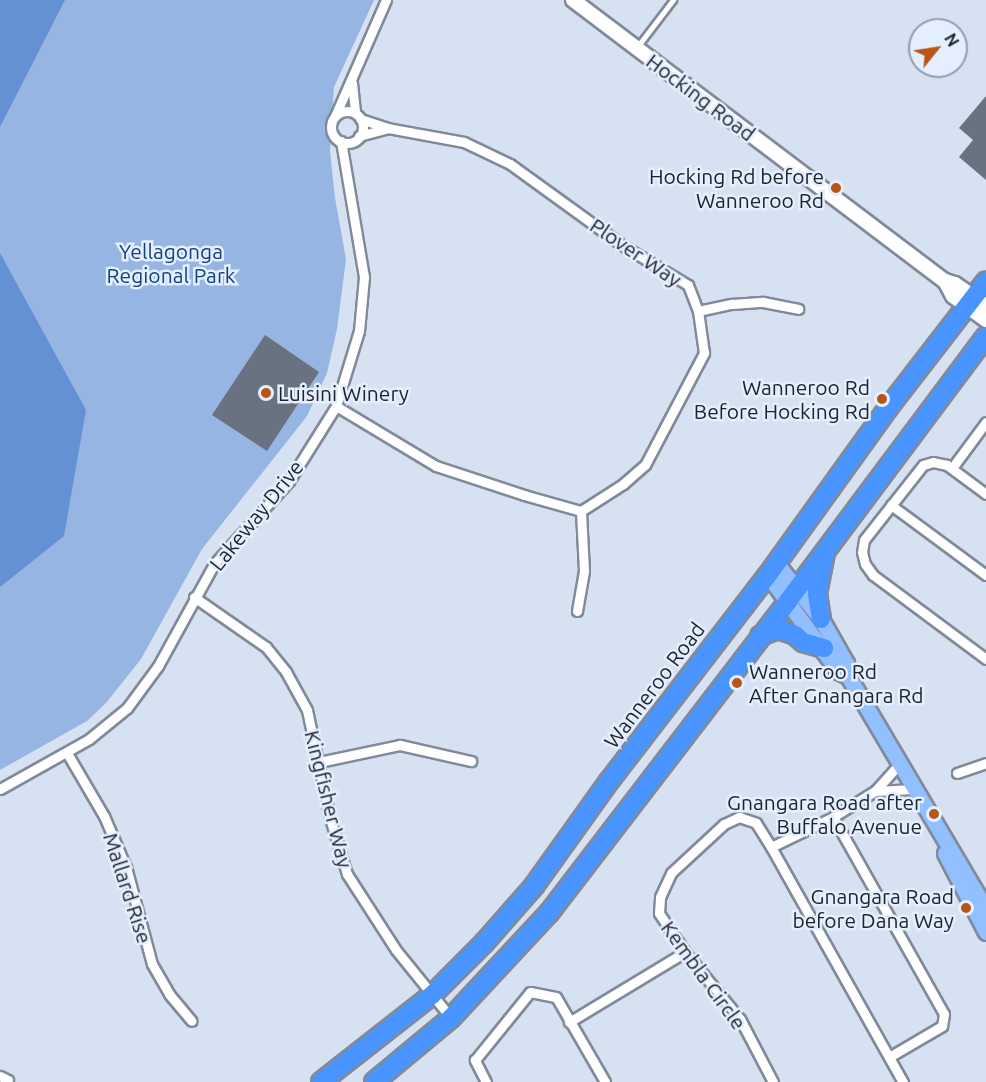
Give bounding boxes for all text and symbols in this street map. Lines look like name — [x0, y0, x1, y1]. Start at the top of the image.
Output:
north arrow — [908, 18, 968, 78]
text: N — [941, 30, 963, 50]
street label: Hocking Road — [642, 48, 760, 146]
place label: Hocking Rd before Wanneroo Rd — [649, 163, 824, 213]
marker: Hocking Rd before Wanneroo Rd — [829, 181, 843, 195]
street label: Plover Way — [586, 212, 686, 292]
park label: Yellagonga Regional Park — [107, 238, 235, 288]
place label: Wanneroo Rd Before Hocking Rd — [694, 374, 870, 424]
place label: Luisini Winery — [278, 380, 409, 406]
marker: Luisini Winery — [259, 386, 273, 400]
marker: Wanneroo Rd Before Hocking Rd — [875, 392, 889, 406]
street label: Lakeway Drive — [204, 455, 308, 575]
street label: Wanneroo Road — [598, 617, 710, 753]
place label: Wanneroo Rd After Gnangara Rd — [749, 658, 924, 708]
marker: Wanneroo Rd After Gnangara Rd — [730, 676, 744, 690]
street label: Kingfisher Way — [300, 728, 358, 870]
place label: Gnangara Road after Buffalo Avenue — [727, 789, 922, 839]
marker: Gnangara Road after Buffalo Avenue — [927, 807, 941, 821]
street label: Mallard Rise — [98, 830, 158, 946]
place label: Gnangara Road before Dana Way — [792, 883, 954, 933]
marker: Gnangara Road before Dana Way — [959, 901, 973, 915]
street label: Kembla Circle — [656, 916, 752, 1034]

